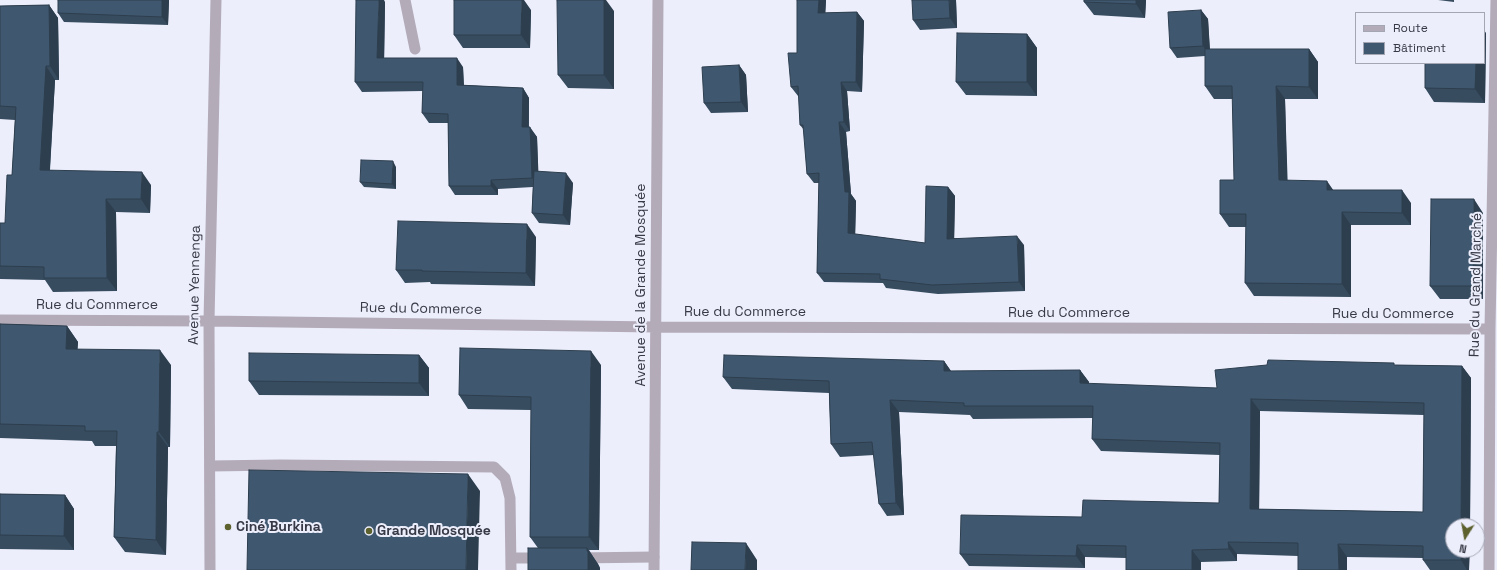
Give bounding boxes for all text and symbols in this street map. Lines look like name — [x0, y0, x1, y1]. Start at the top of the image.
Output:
legend — [1355, 12, 1485, 64]
text: Route — [1393, 20, 1428, 36]
text: Bâtiment — [1393, 40, 1446, 56]
street label: Avenue de la Grande Mosquée — [633, 183, 649, 387]
street label: Rue du Grand Marché — [1466, 213, 1486, 357]
street label: Avenue Yennenga — [186, 225, 204, 345]
street label: Rue du Commerce — [36, 297, 158, 313]
street label: Rue du Commerce — [360, 300, 482, 318]
street label: Rue du Commerce — [684, 304, 806, 320]
street label: Rue du Commerce — [1008, 305, 1130, 321]
street label: Rue du Commerce — [1332, 306, 1454, 322]
north arrow — [1445, 518, 1485, 558]
place label: Ciné Burkina — [236, 519, 321, 535]
marker: Ciné Burkina — [223, 522, 233, 532]
place label: Grande Mosquée — [377, 523, 491, 539]
marker: Grande Mosquée — [364, 526, 374, 536]
text: N — [1458, 541, 1468, 556]

